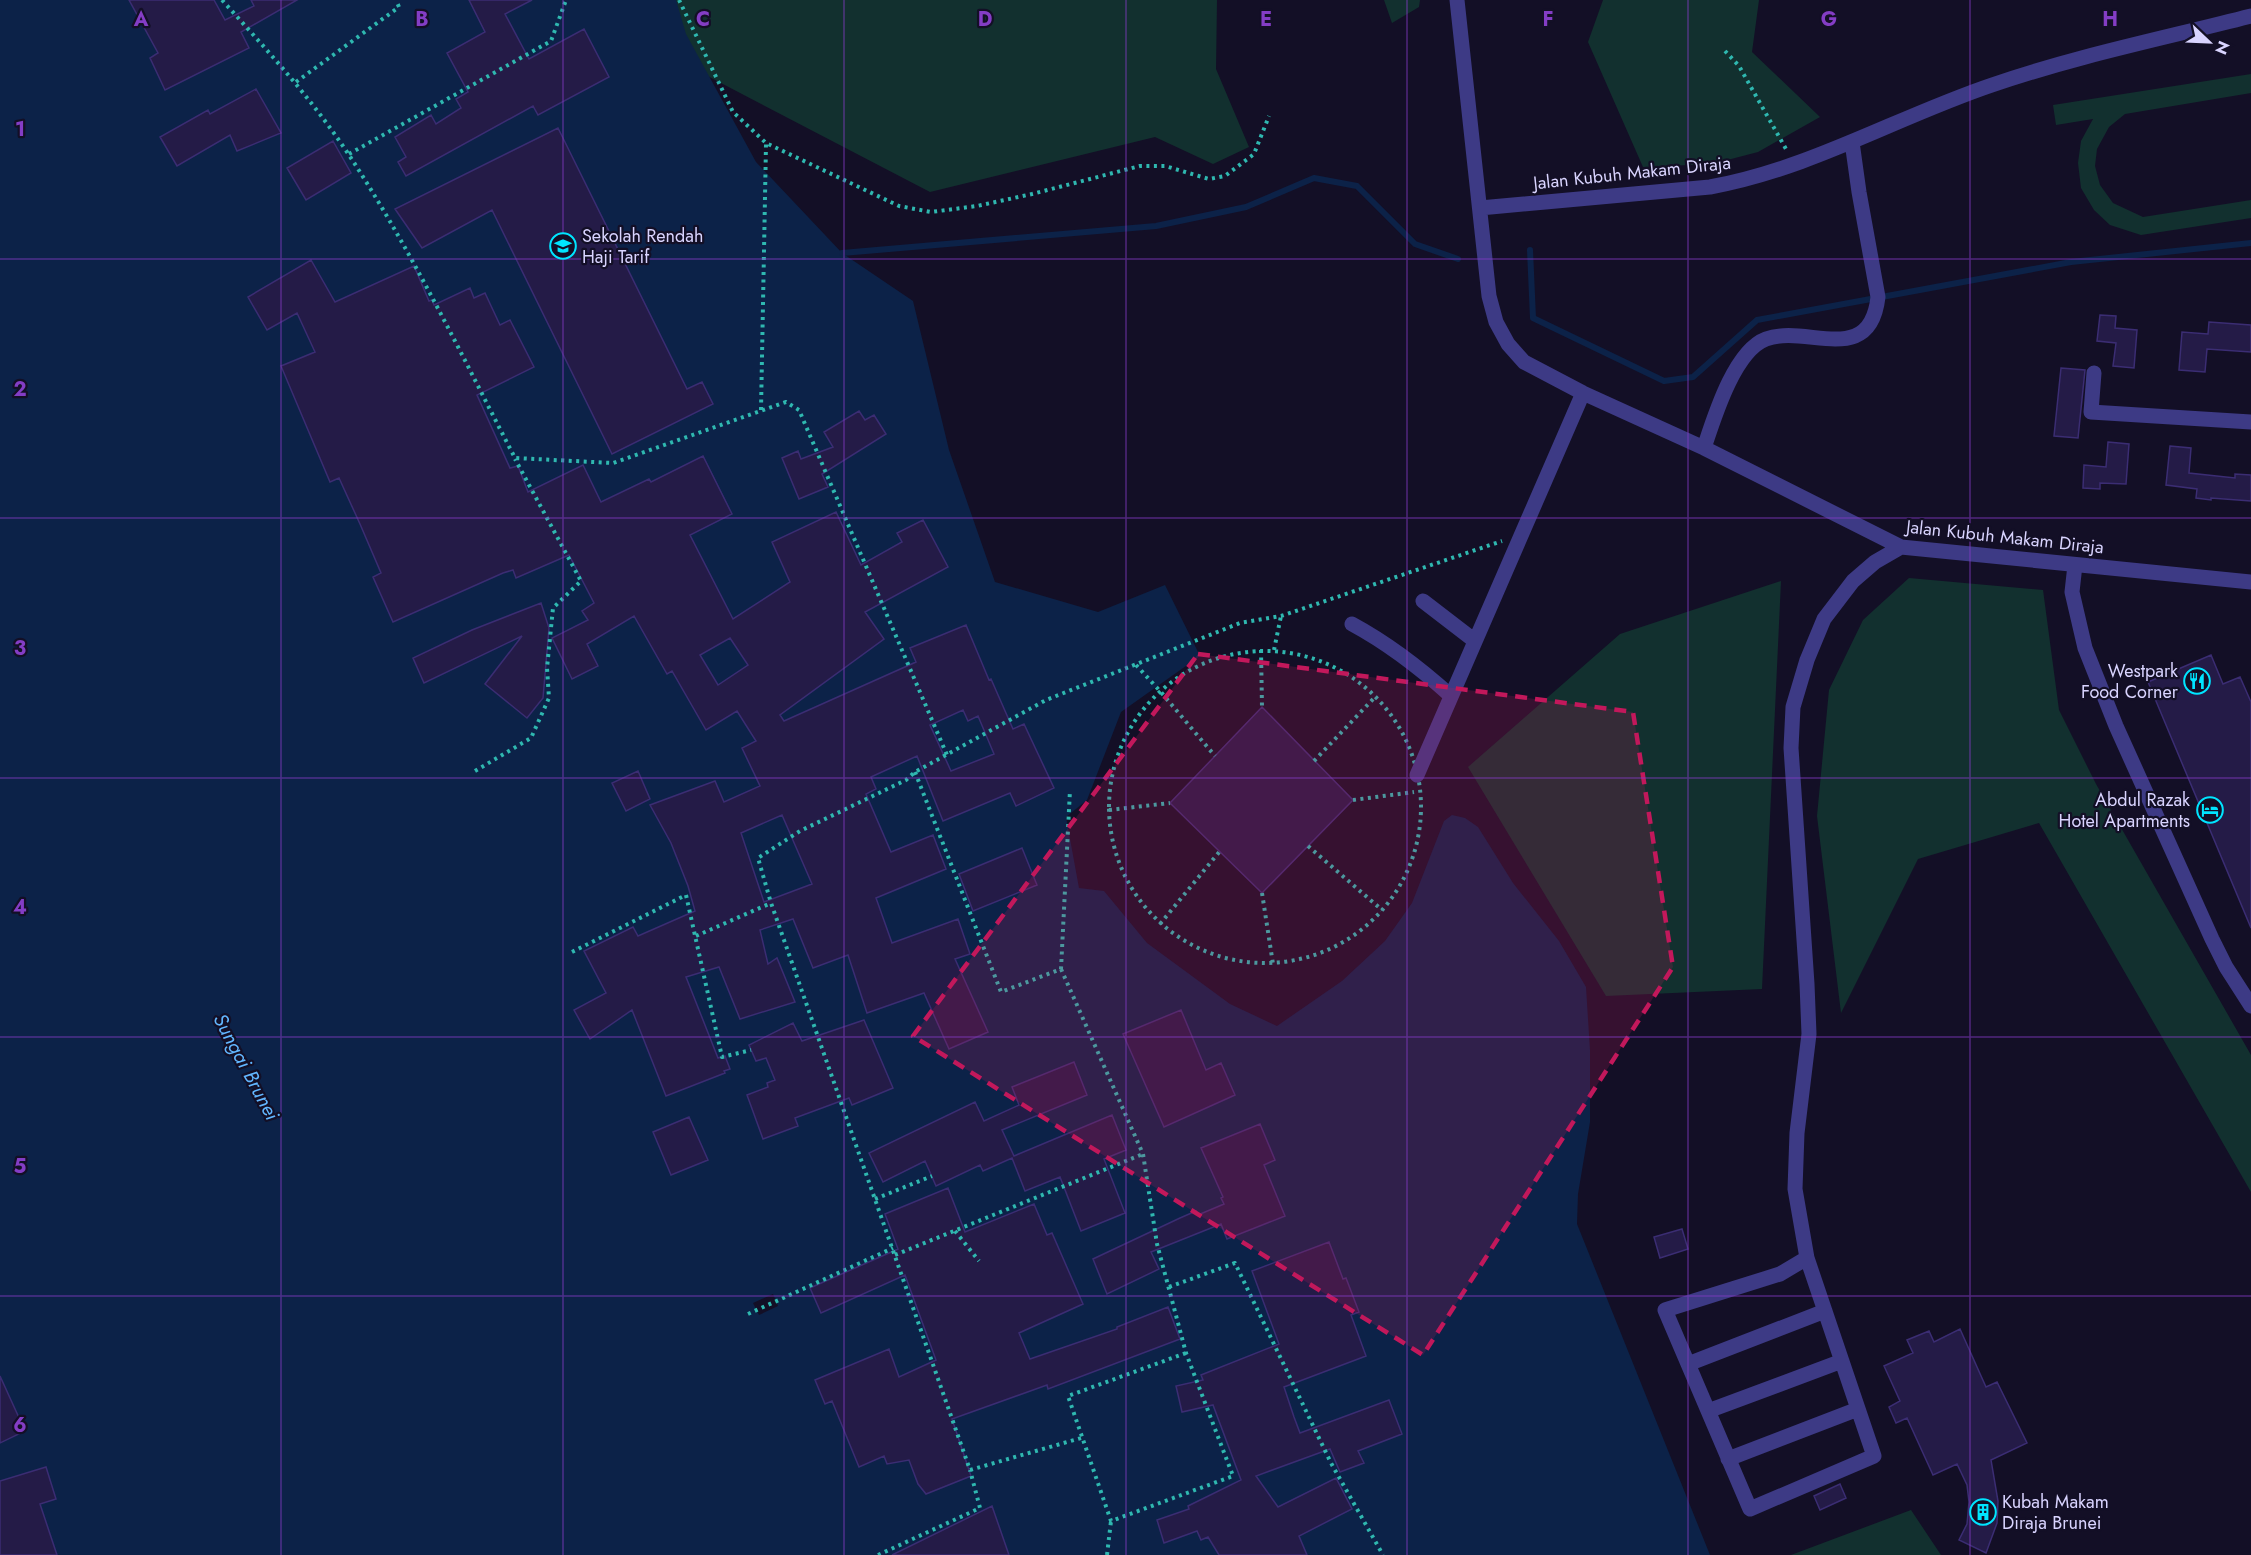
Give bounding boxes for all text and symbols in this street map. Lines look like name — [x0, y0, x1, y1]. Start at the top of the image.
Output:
text: A — [133, 5, 149, 34]
text: B — [415, 5, 429, 34]
text: C — [696, 5, 710, 34]
text: D — [978, 5, 992, 34]
text: E — [1260, 5, 1272, 34]
text: F — [1542, 5, 1554, 34]
text: G — [1821, 5, 1837, 34]
text: H — [2102, 5, 2118, 34]
north arrow — [2179, 12, 2239, 72]
text: N — [2209, 37, 2235, 58]
text: 1 — [15, 115, 25, 144]
street label: Jalan Kubuh Makam Diraja — [1530, 150, 1732, 197]
place label: Sekolah Rendah Haji Tarif — [582, 223, 703, 270]
school or university icon: Sekolah Rendah Haji Tarif — [548, 231, 578, 261]
text: 2 — [13, 375, 27, 404]
street label: Jalan Kubuh Makam Diraja — [1903, 513, 2105, 560]
text: 3 — [14, 634, 26, 663]
place label: Westpark Food Corner — [2081, 658, 2179, 705]
restaurant icon: Westpark Food Corner — [2182, 666, 2212, 696]
place label: Abdul Razak Hotel Apartments — [2059, 787, 2190, 834]
hotel icon: Abdul Razak Hotel Apartments — [2195, 795, 2225, 825]
text: 4 — [13, 893, 27, 922]
water label: Sungai Brunei — [206, 1008, 287, 1126]
text: 5 — [14, 1152, 27, 1181]
text: 6 — [13, 1411, 27, 1440]
place label: Kubah Makam Diraja Brunei — [2002, 1489, 2109, 1536]
building icon: Kubah Makam Diraja Brunei — [1968, 1497, 1998, 1527]

